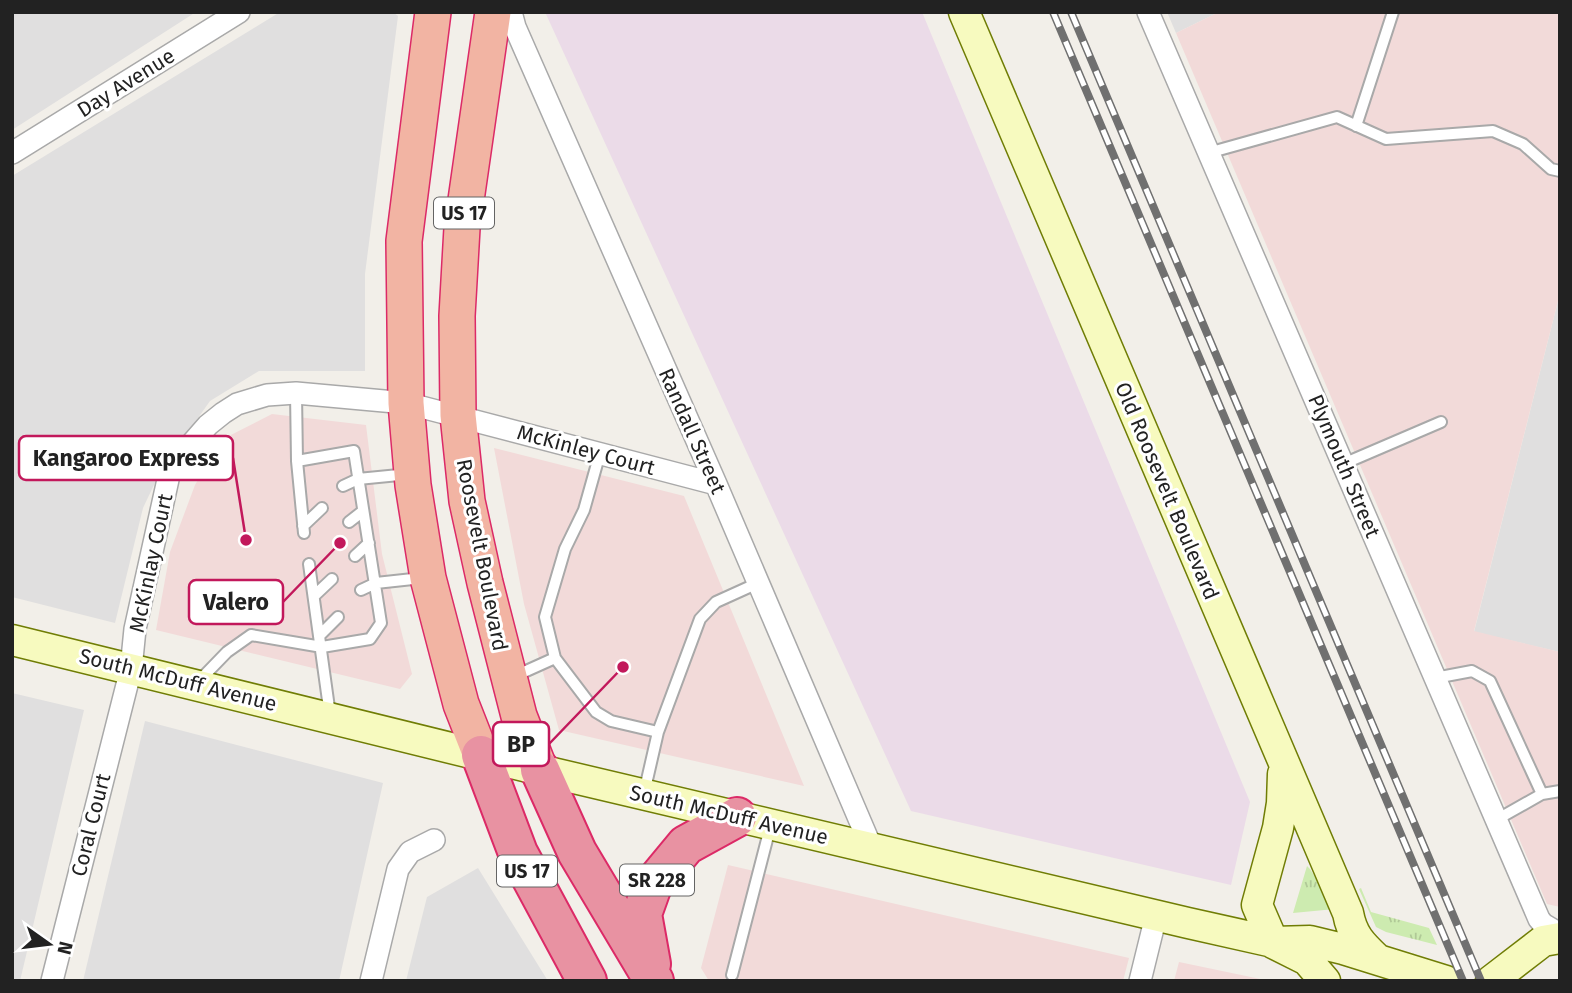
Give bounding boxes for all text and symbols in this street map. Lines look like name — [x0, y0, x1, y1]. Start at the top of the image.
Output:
street label: Day Avenue — [72, 43, 180, 123]
road number: US 17 — [434, 197, 494, 228]
street label: Randall Street — [653, 364, 731, 498]
street label: Old Roosevelt Boulevard — [1109, 378, 1225, 604]
street label: Plymouth Street — [1302, 390, 1386, 542]
street label: McKinley Court — [514, 419, 658, 481]
callout: Kangaroo Express — [19, 436, 233, 480]
text: Kangaroo Express — [33, 444, 219, 472]
street label: Roosevelt Boulevard — [451, 457, 513, 653]
street label: McKinlay Court — [124, 491, 179, 635]
callout: Valero — [189, 580, 283, 624]
text: Valero — [202, 588, 269, 616]
street label: South McDuff Avenue — [76, 643, 280, 717]
callout: BP — [493, 722, 549, 766]
text: BP — [507, 730, 535, 758]
street label: Coral Court — [66, 770, 116, 879]
street label: South McDuff Avenue — [627, 780, 831, 850]
road number: US 17 — [497, 856, 557, 886]
road number: SR 228 — [620, 864, 694, 895]
north arrow — [14, 909, 84, 979]
text: N — [52, 939, 78, 957]

